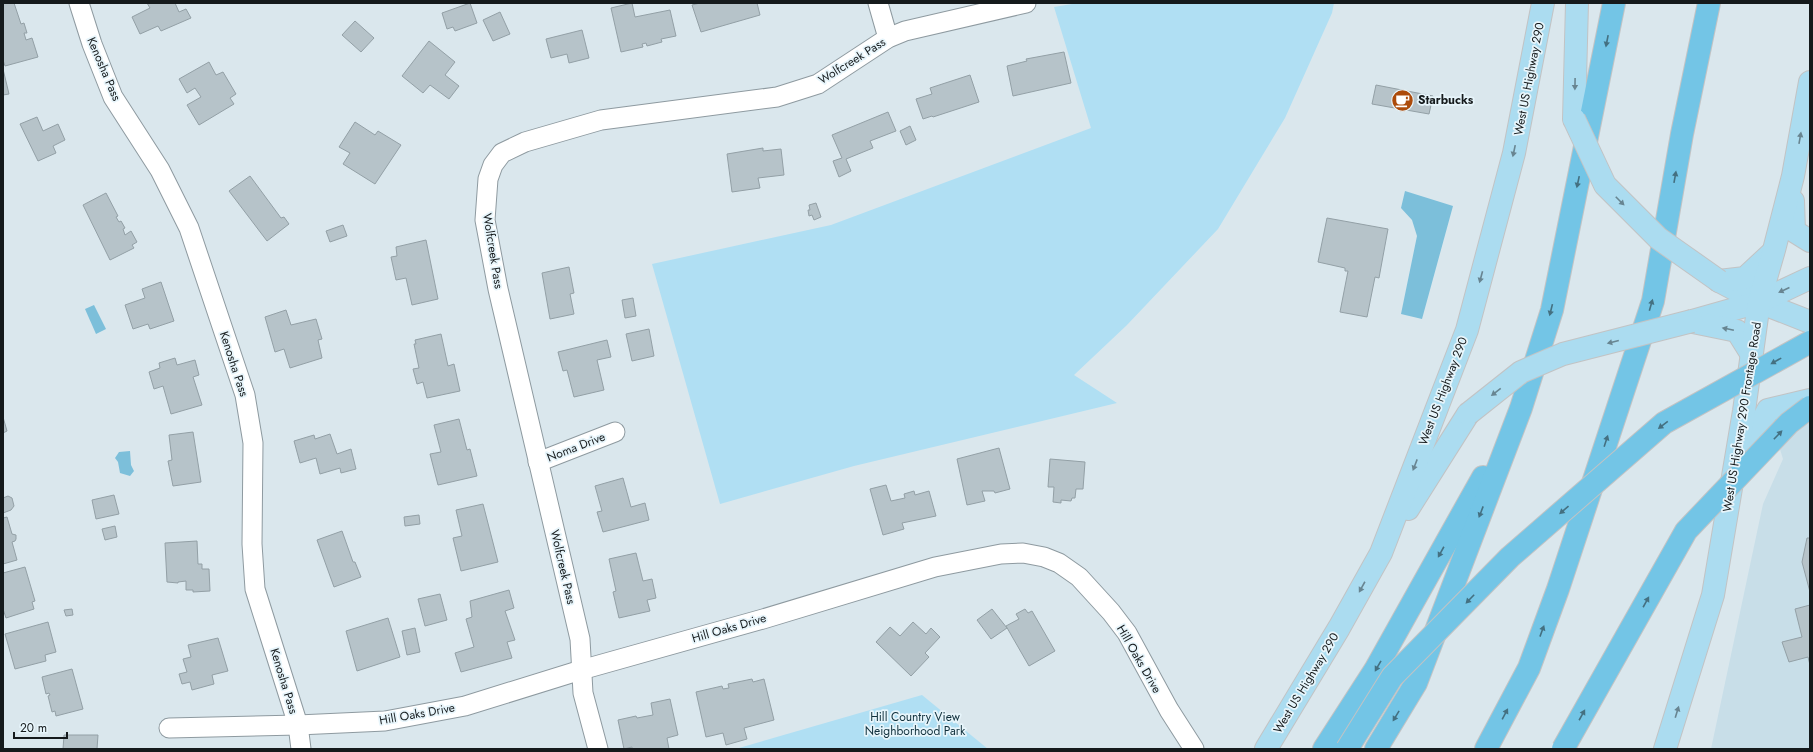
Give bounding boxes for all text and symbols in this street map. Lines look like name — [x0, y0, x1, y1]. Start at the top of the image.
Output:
street label: West US Highway 290 — [1509, 21, 1549, 137]
street label: Wolfcreek Pass — [815, 33, 889, 89]
street label: Kenosha Pass — [83, 34, 126, 104]
one-way arrow — [1603, 35, 1609, 47]
one-way arrow — [1572, 78, 1578, 91]
cafe icon: Starbucks — [1390, 87, 1416, 113]
place label: Starbucks — [1418, 91, 1474, 109]
one-way arrow — [1797, 132, 1803, 144]
one-way arrow — [1511, 145, 1517, 157]
one-way arrow — [1672, 171, 1678, 183]
one-way arrow — [1575, 176, 1581, 189]
one-way arrow — [1615, 196, 1625, 206]
street label: Wolfcreek Pass — [478, 212, 508, 290]
one-way arrow — [1478, 271, 1484, 283]
one-way arrow — [1779, 287, 1790, 293]
one-way arrow — [1648, 298, 1654, 310]
one-way arrow — [1548, 304, 1554, 316]
street label: West US Highway 290 Frontage Road — [1718, 321, 1766, 513]
one-way arrow — [1722, 326, 1734, 332]
street label: Kenosha Pass — [215, 329, 253, 399]
street label: West US Highway 290 — [1414, 334, 1472, 448]
one-way arrow — [1607, 339, 1620, 345]
one-way arrow — [1770, 358, 1782, 365]
one-way arrow — [1490, 388, 1501, 397]
one-way arrow — [1657, 421, 1668, 429]
street label: Noma Drive — [544, 428, 608, 466]
one-way arrow — [1773, 430, 1783, 440]
one-way arrow — [1604, 435, 1610, 447]
one-way arrow — [1411, 460, 1417, 472]
one-way arrow — [1560, 505, 1569, 514]
one-way arrow — [1478, 506, 1484, 518]
street label: Wolfcreek Pass — [546, 528, 580, 606]
one-way arrow — [1438, 546, 1444, 558]
one-way arrow — [1359, 581, 1366, 593]
one-way arrow — [1465, 594, 1474, 604]
one-way arrow — [1643, 596, 1650, 608]
street label: Hill Oaks Drive — [690, 609, 768, 647]
street label: Hill Oaks Drive — [1112, 621, 1166, 697]
one-way arrow — [1540, 625, 1546, 637]
street label: West US Highway 290 — [1269, 629, 1343, 737]
street label: Kenosha Pass — [266, 646, 303, 716]
one-way arrow — [1374, 660, 1381, 672]
street label: Hill Oaks Drive — [378, 698, 456, 730]
one-way arrow — [1674, 705, 1680, 717]
park label: Hill Country View Neighborhood Park — [865, 708, 966, 740]
one-way arrow — [1501, 709, 1508, 720]
one-way arrow — [1579, 709, 1586, 721]
one-way arrow — [1393, 710, 1400, 722]
scale bar — [14, 714, 67, 740]
text: 20 m — [20, 719, 47, 737]

